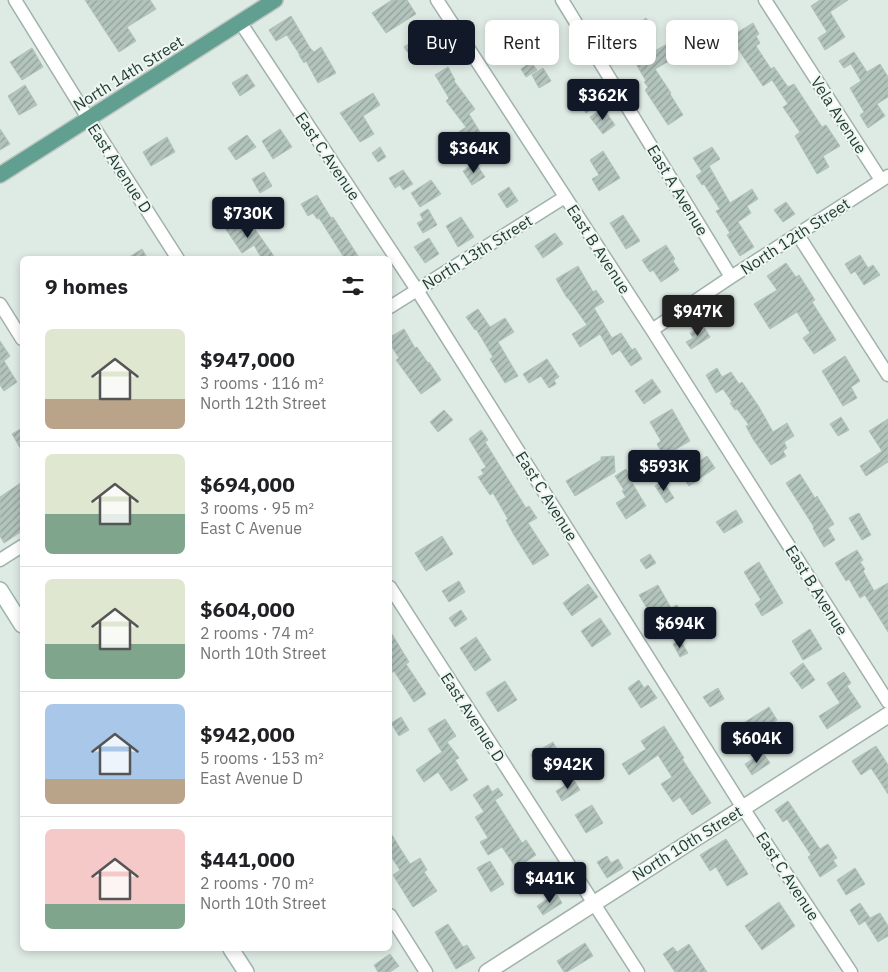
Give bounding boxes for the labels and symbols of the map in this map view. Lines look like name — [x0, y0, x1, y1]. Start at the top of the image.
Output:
street label: North 14th Street — [69, 31, 187, 115]
street label: Vela Avenue — [807, 73, 872, 158]
pin: $362K — [568, 78, 638, 121]
street label: East C Avenue — [291, 108, 365, 204]
street label: East Avenue D — [84, 119, 156, 217]
pin: $364K — [439, 132, 509, 174]
street label: East A Avenue — [643, 141, 713, 239]
street label: North 12th Street — [737, 193, 853, 279]
pin: $730K — [213, 196, 283, 239]
street label: East B Avenue — [563, 201, 635, 298]
street label: North 13th Street — [418, 210, 536, 294]
pin: $947K — [663, 294, 733, 337]
street label: East C Avenue — [511, 447, 583, 545]
pin: $593K — [629, 450, 699, 492]
street label: East B Avenue — [781, 541, 853, 639]
pin: $694K — [645, 606, 715, 649]
street label: East Avenue D — [437, 668, 509, 766]
pin: $604K — [722, 722, 792, 764]
pin: $942K — [533, 748, 603, 790]
street label: North 10th Street — [628, 801, 746, 885]
street label: East C Avenue — [752, 828, 824, 924]
pin: $441K — [515, 862, 585, 904]

